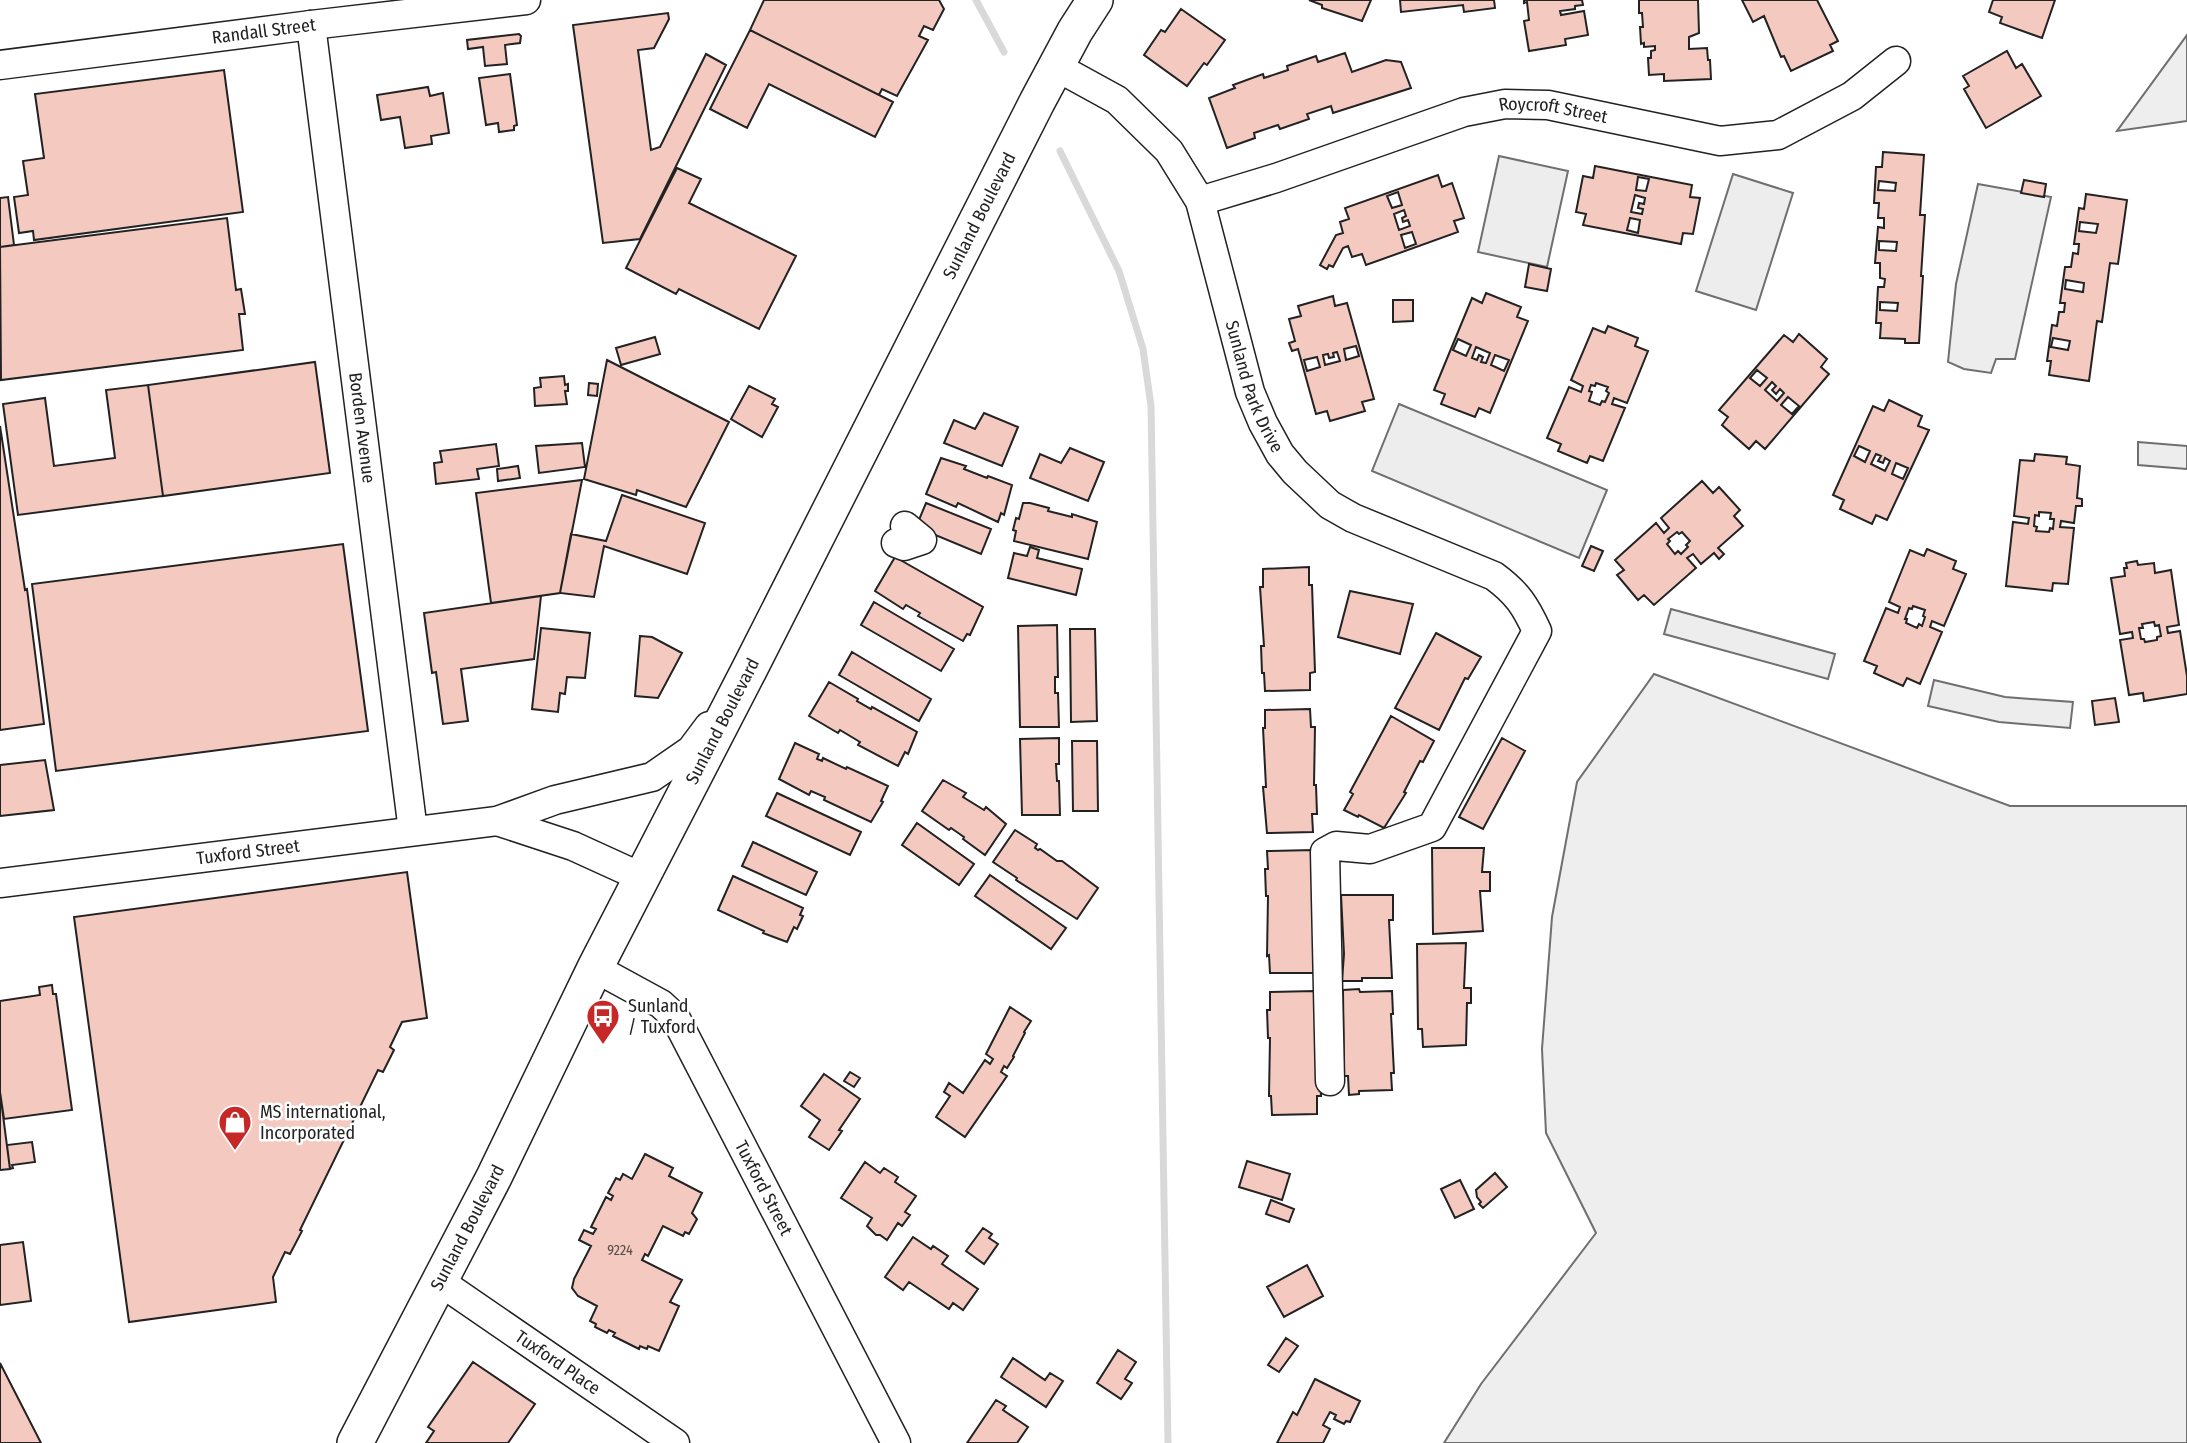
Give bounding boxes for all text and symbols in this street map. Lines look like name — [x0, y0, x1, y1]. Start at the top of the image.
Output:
street label: Randall Street — [211, 14, 317, 49]
street label: Roycroft Street — [1497, 93, 1610, 128]
street label: Sunland Boulevard — [938, 149, 1021, 283]
street label: Sunland Park Drive — [1221, 318, 1288, 457]
street label: Borden Avenue — [344, 371, 380, 485]
street label: Sunland Boulevard — [681, 654, 764, 788]
street label: Tuxford Street — [195, 835, 301, 869]
place label: Sunland / Tuxford — [628, 995, 696, 1038]
bus stop icon: Sunland / Tuxford — [584, 997, 622, 1046]
place label: MS international, Incorporated — [260, 1101, 385, 1144]
shop icon: MS international, Incorporated — [216, 1103, 254, 1152]
street label: Tuxford Street — [730, 1137, 797, 1239]
street label: Sunland Boulevard — [426, 1161, 509, 1294]
house number: 9224 — [607, 1242, 633, 1259]
street label: Tuxford Place — [511, 1326, 605, 1399]

